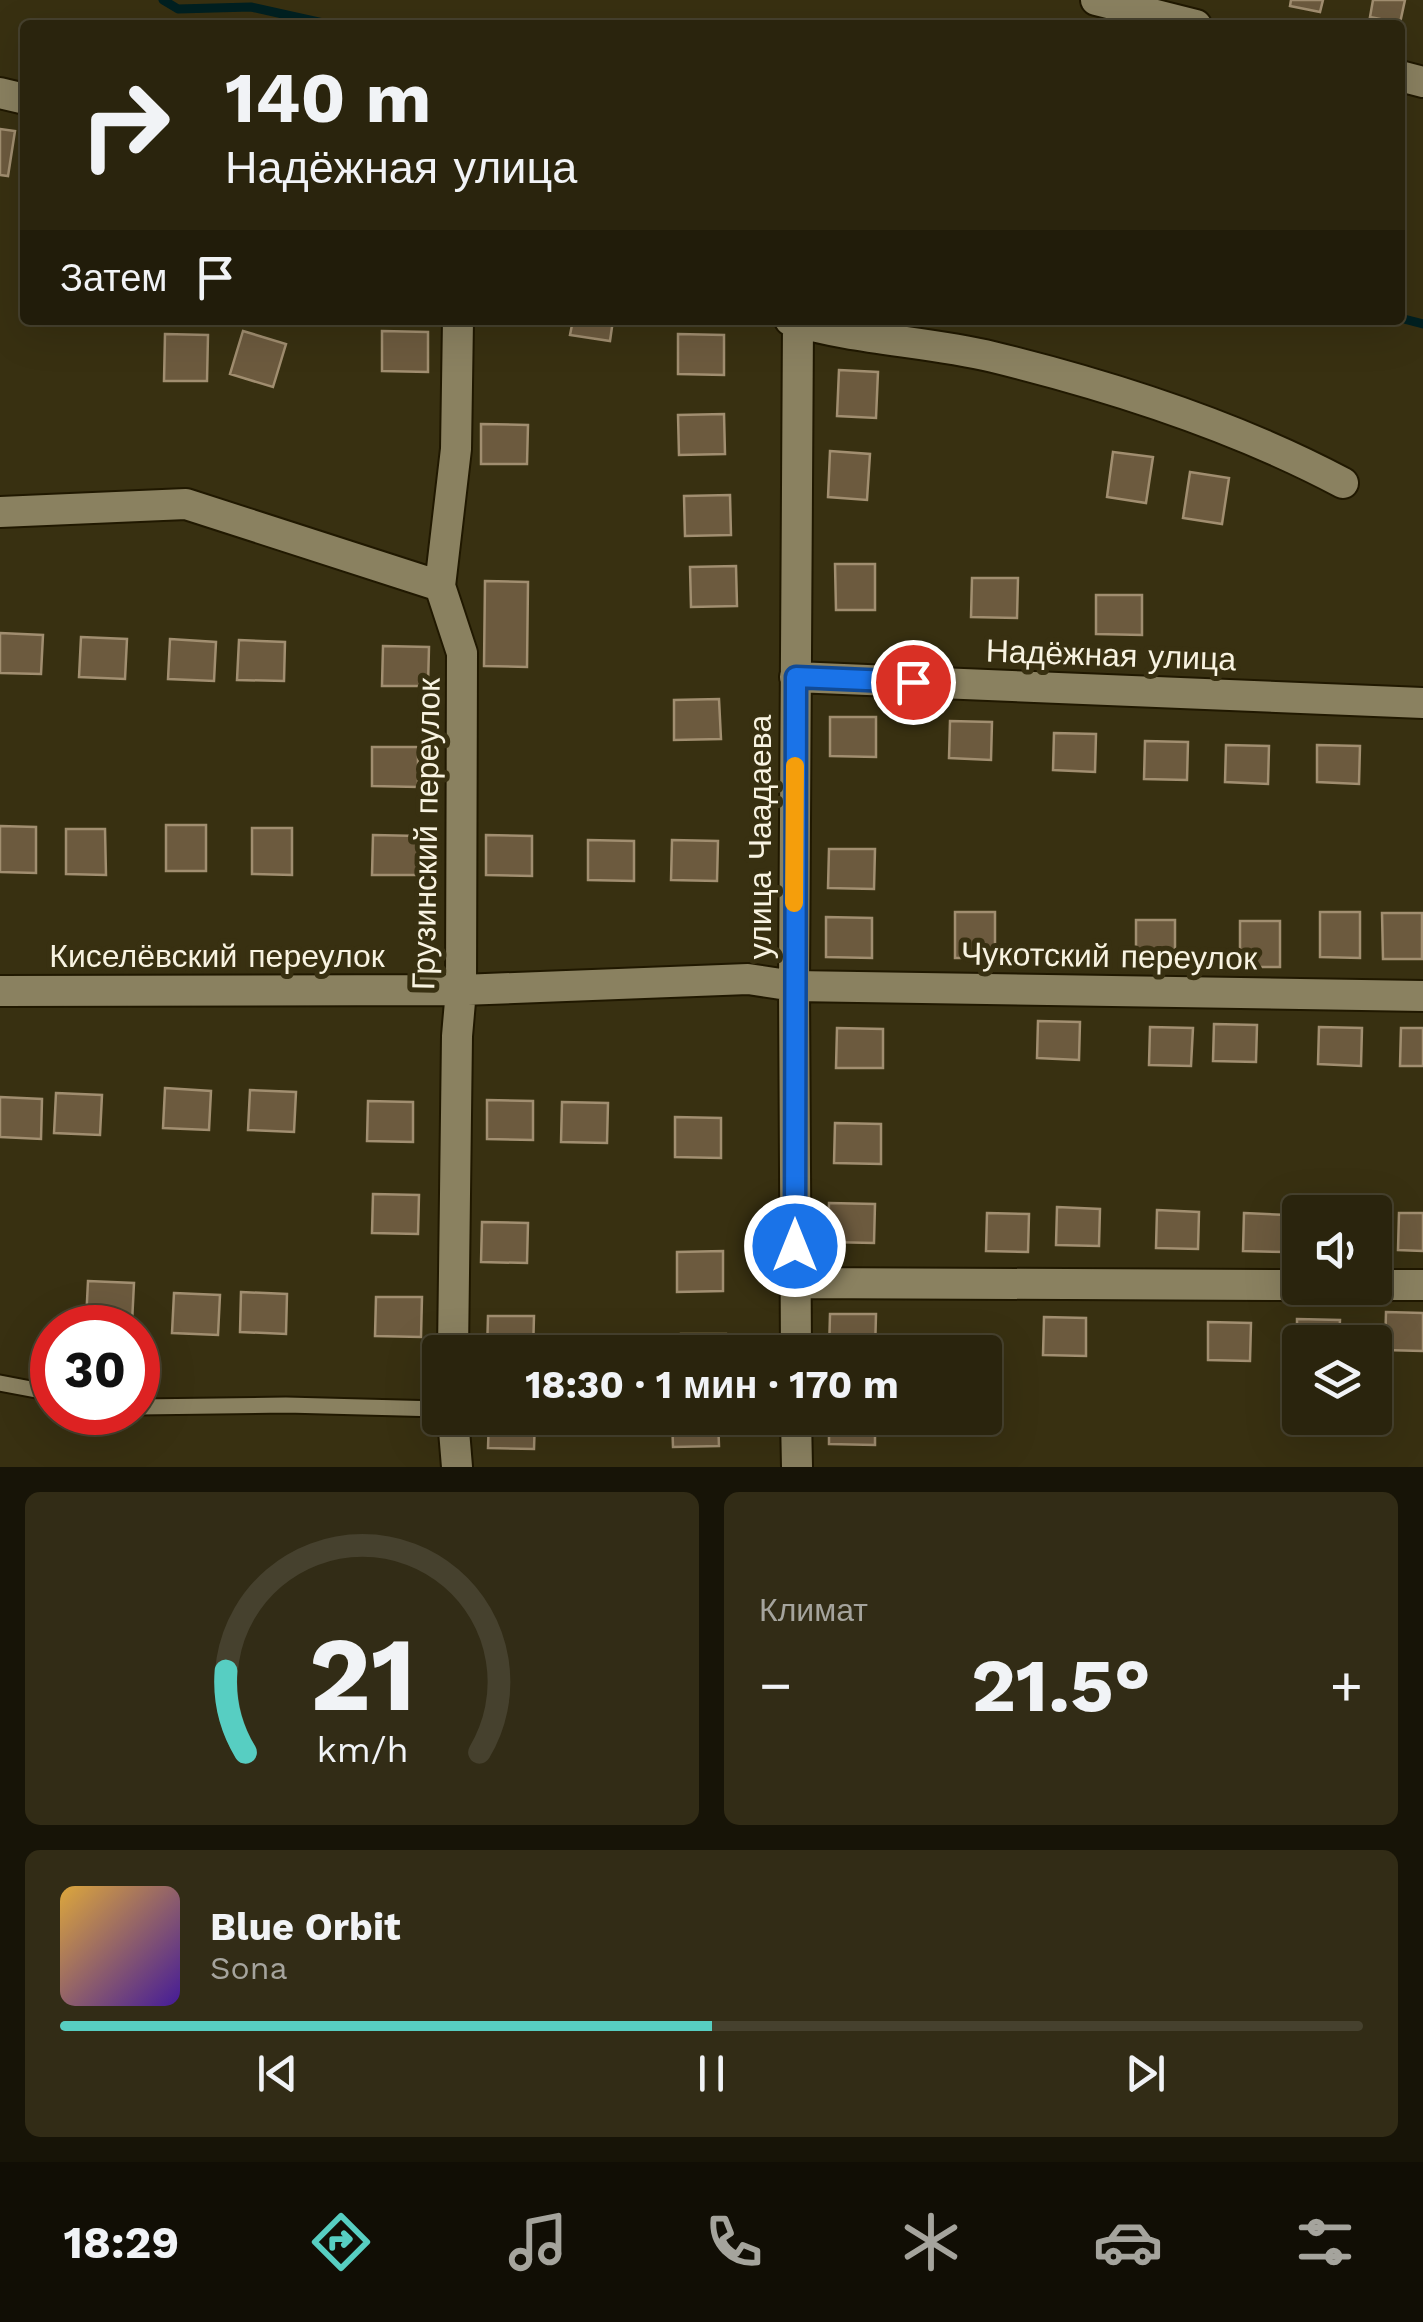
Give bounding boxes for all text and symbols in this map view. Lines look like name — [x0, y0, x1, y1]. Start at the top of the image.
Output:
text: 140 m — [225, 57, 431, 139]
icon: right — [60, 60, 190, 190]
text: Надёжная улица — [225, 141, 577, 194]
icon: arrive — [188, 250, 243, 305]
text: Затем — [60, 256, 168, 300]
street label: Надёжная улица — [985, 632, 1237, 678]
pin — [871, 640, 956, 725]
icon: arrive — [886, 655, 941, 710]
street label: Грузинский переулок — [404, 677, 448, 990]
street label: улица Чаадаева — [741, 715, 779, 959]
street label: Чукотский переулок — [961, 934, 1258, 978]
street label: Киселёвский переулок — [49, 937, 386, 975]
position arrow — [743, 1194, 847, 1298]
map controls — [1282, 1195, 1392, 1435]
button: sound — [1282, 1195, 1392, 1305]
speed limit sign: 30 — [30, 1305, 160, 1435]
button: layers — [1282, 1325, 1392, 1435]
text: 18:30 · 1 мин · 170 m — [525, 1363, 899, 1407]
text: Климат — [759, 1591, 868, 1629]
text: 21 — [309, 1613, 415, 1735]
text: 21.5° — [971, 1641, 1151, 1729]
text: − — [759, 1653, 792, 1717]
text: + — [1330, 1653, 1363, 1717]
text: km/h — [316, 1729, 408, 1771]
text: Blue Orbit — [210, 1905, 401, 1949]
text: Sona — [210, 1949, 288, 1987]
icon: previous — [250, 2046, 305, 2101]
icon: pause — [684, 2046, 739, 2101]
icon: next — [1118, 2046, 1173, 2101]
icon: directions — [306, 2207, 376, 2277]
icon: music — [503, 2207, 573, 2277]
icon: phone — [699, 2207, 769, 2277]
icon: climate — [896, 2207, 966, 2277]
icon: car — [1093, 2207, 1163, 2277]
icon: filters — [1290, 2207, 1360, 2277]
text: 18:29 — [63, 2216, 179, 2269]

